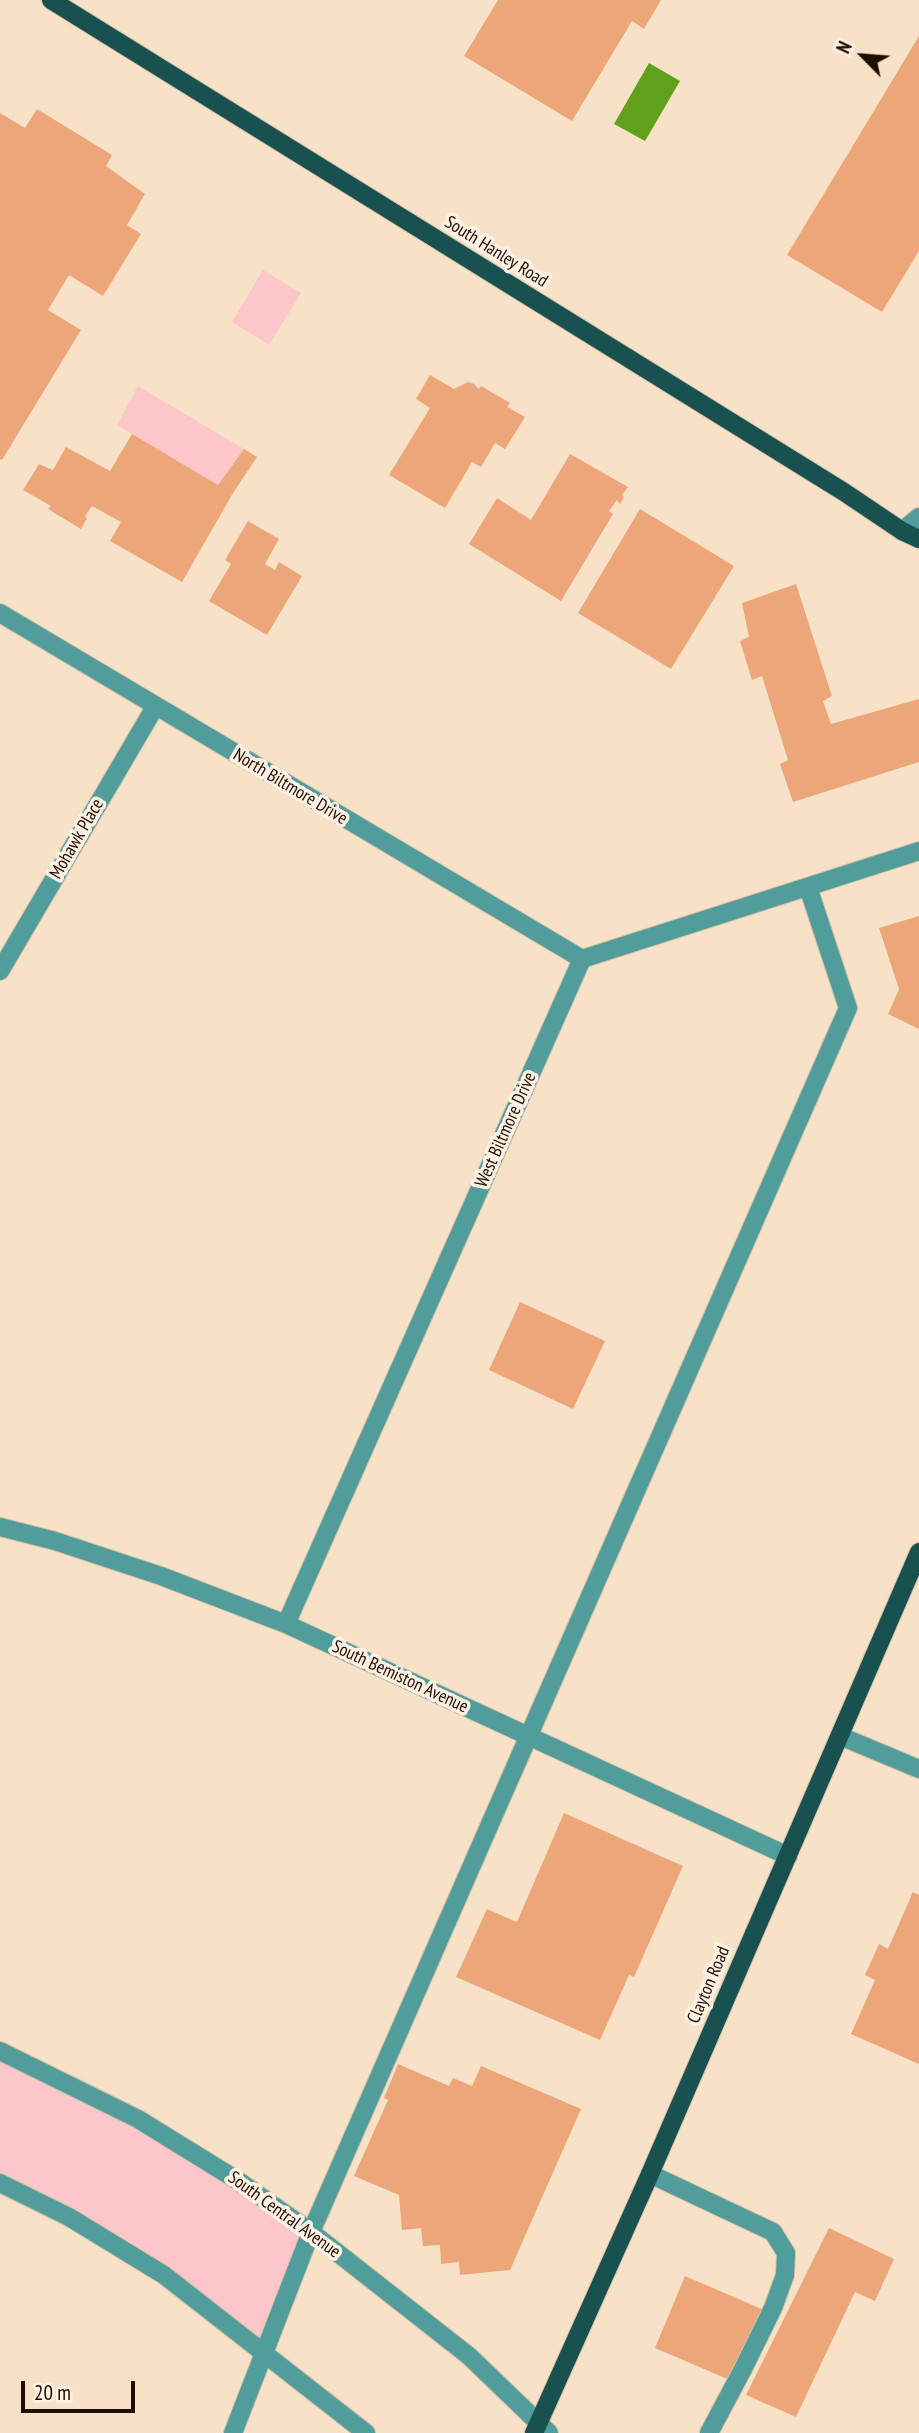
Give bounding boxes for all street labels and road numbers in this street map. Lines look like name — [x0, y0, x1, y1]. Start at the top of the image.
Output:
street label: South Hanley Road — [441, 212, 551, 292]
street label: North Biltmore Drive — [229, 744, 351, 830]
street label: Mohawk Place — [45, 795, 109, 883]
street label: West Biltmore Drive — [471, 1069, 541, 1191]
street label: South Bemiston Avenue — [329, 1636, 471, 1718]
street label: Clayton Road — [683, 1943, 735, 2027]
street label: South Central Avenue — [224, 2167, 344, 2263]

